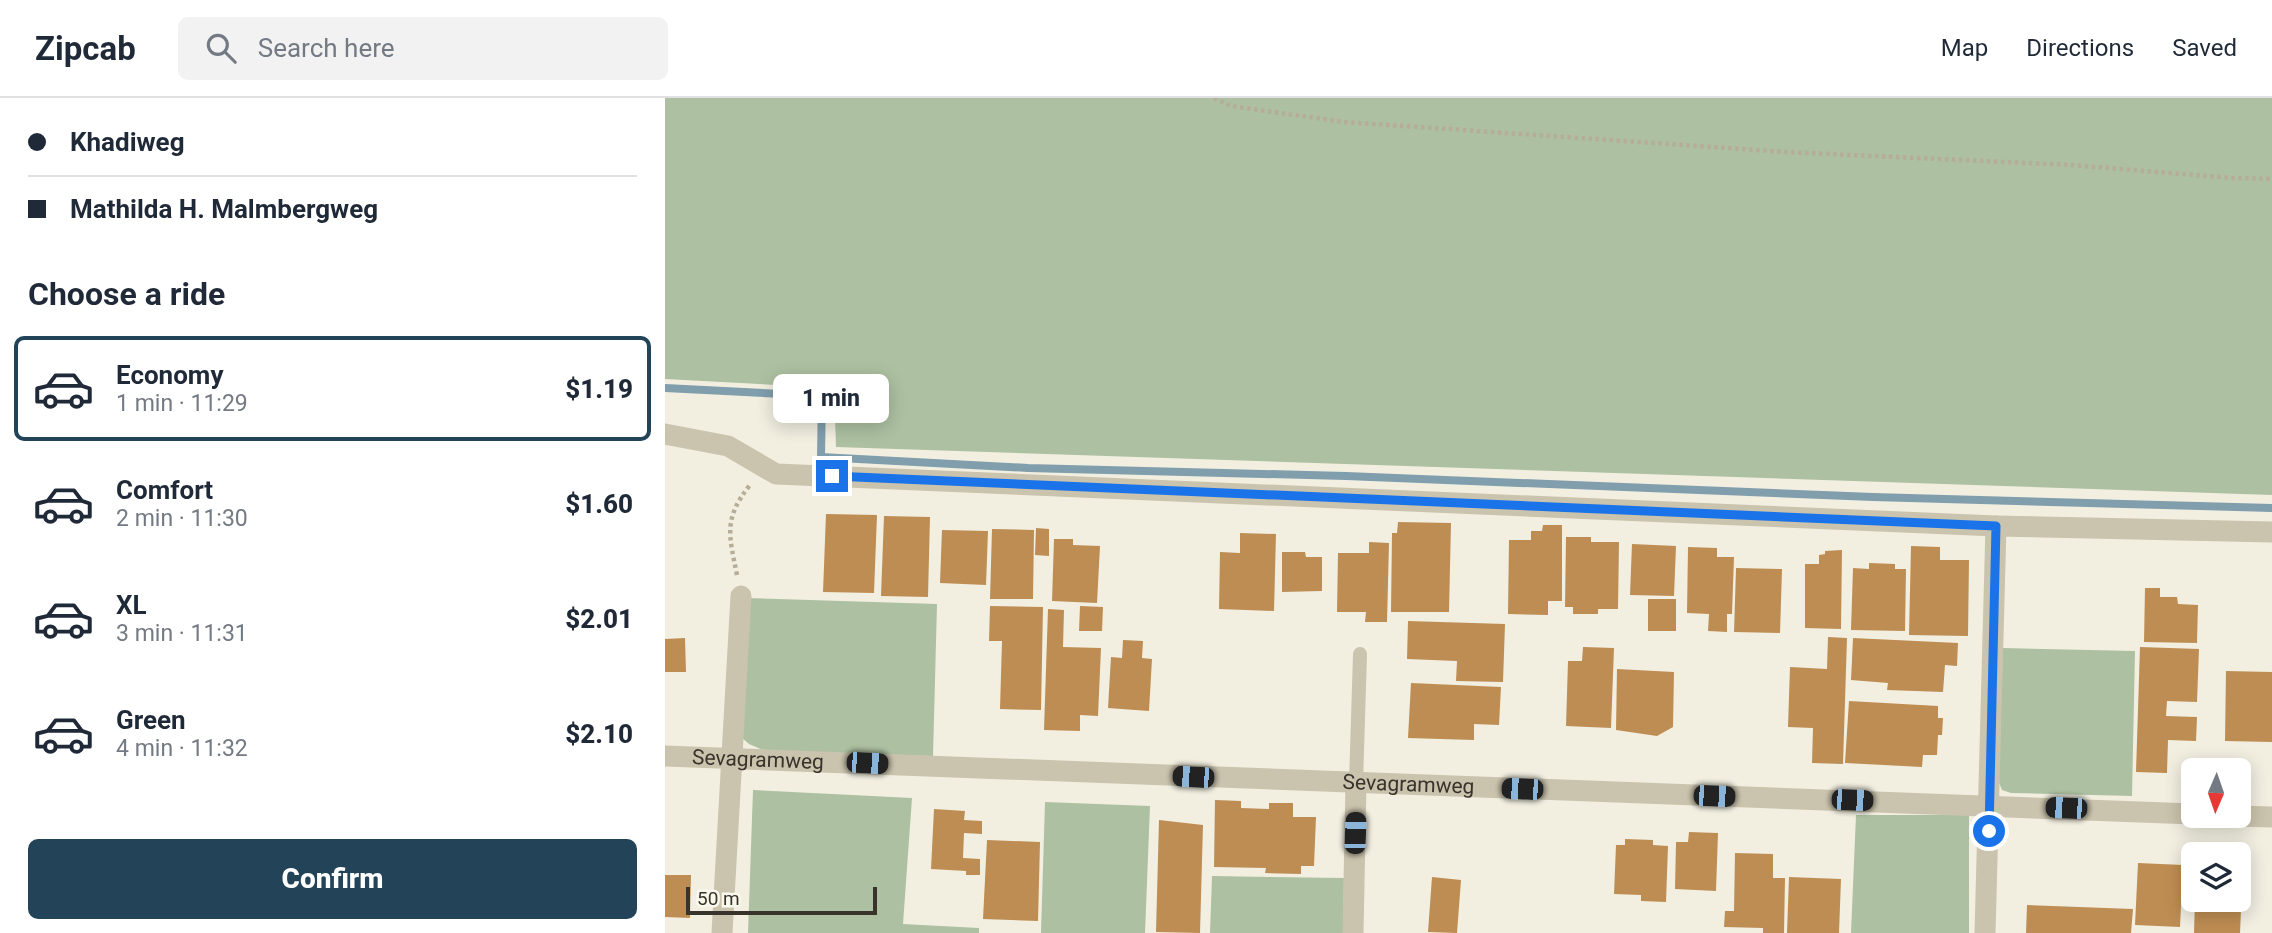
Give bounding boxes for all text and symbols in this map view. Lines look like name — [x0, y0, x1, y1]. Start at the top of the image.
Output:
search box — [178, 17, 668, 80]
text: Zipcab — [35, 29, 136, 68]
icon: search — [202, 29, 240, 67]
text: Search here — [258, 33, 395, 63]
text: Map — [1941, 34, 1988, 62]
text: Directions — [2026, 34, 2134, 62]
text: Saved — [2172, 34, 2237, 62]
text: Khadiweg — [70, 127, 185, 157]
text: Mathilda H. Malmbergweg — [70, 194, 378, 224]
text: Choose a ride — [28, 275, 225, 313]
icon: car — [32, 357, 95, 420]
text: Economy — [116, 360, 223, 390]
text: $1.19 — [565, 374, 633, 404]
callout: 1 min — [774, 374, 890, 424]
text: 1 min — [802, 385, 860, 412]
text: 1 min · 11:29 — [116, 390, 248, 417]
route end — [816, 460, 848, 492]
icon: car — [32, 472, 95, 535]
text: Comfort — [116, 475, 213, 505]
text: $1.60 — [565, 489, 633, 519]
text: 2 min · 11:30 — [116, 505, 248, 532]
icon: car — [32, 587, 95, 650]
text: XL — [116, 590, 147, 620]
text: $2.01 — [565, 604, 633, 634]
text: 3 min · 11:31 — [116, 620, 248, 647]
icon: car — [32, 702, 95, 765]
text: Green — [116, 705, 186, 735]
text: $2.10 — [565, 719, 633, 749]
text: 4 min · 11:32 — [116, 735, 248, 762]
street label: Sevagramweg — [692, 745, 824, 774]
car — [846, 751, 889, 775]
north arrow — [2181, 758, 2251, 828]
map controls — [2181, 758, 2251, 912]
car — [1172, 765, 1215, 789]
street label: Sevagramweg — [1342, 770, 1475, 799]
car — [1501, 778, 1544, 800]
car — [1693, 785, 1736, 807]
car — [1831, 789, 1874, 811]
car — [2045, 797, 2088, 819]
car — [1344, 812, 1367, 854]
route start — [1973, 815, 2005, 847]
button: Confirm — [28, 839, 637, 919]
button: layers — [2181, 842, 2251, 912]
scale bar — [686, 884, 877, 916]
text: 50 m — [697, 887, 740, 910]

